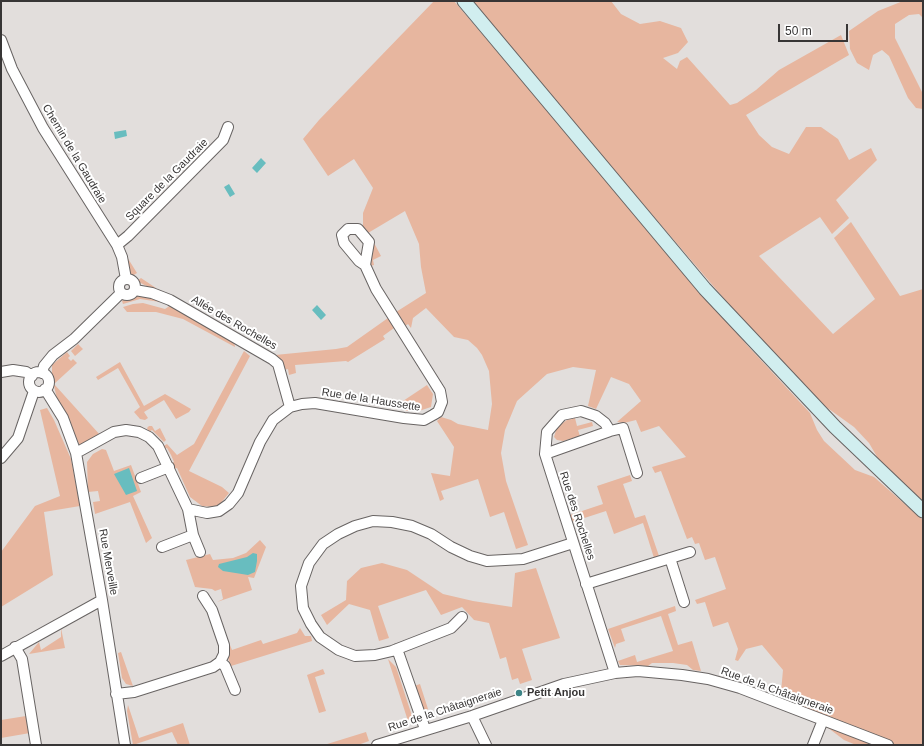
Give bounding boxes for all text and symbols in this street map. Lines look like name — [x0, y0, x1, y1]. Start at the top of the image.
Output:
scale bar — [780, 16, 850, 42]
text: 50 m — [785, 24, 812, 38]
street label: Chemin de la Gaudraie — [39, 102, 109, 206]
street label: Square de la Gaudraie — [123, 136, 211, 224]
street label: Allée des Rochelles — [189, 293, 279, 353]
street label: Rue de la Haussette — [321, 386, 421, 414]
street label: Rue des Rochelles — [556, 470, 598, 562]
street label: Rue Merveille — [96, 528, 120, 596]
street label: Rue de la Châtaigneraie — [719, 665, 835, 717]
street label: Rue de la Châtaigneraie — [387, 685, 503, 735]
place label: Petit Anjou — [527, 686, 585, 700]
marker: Petit Anjou — [514, 688, 524, 698]

